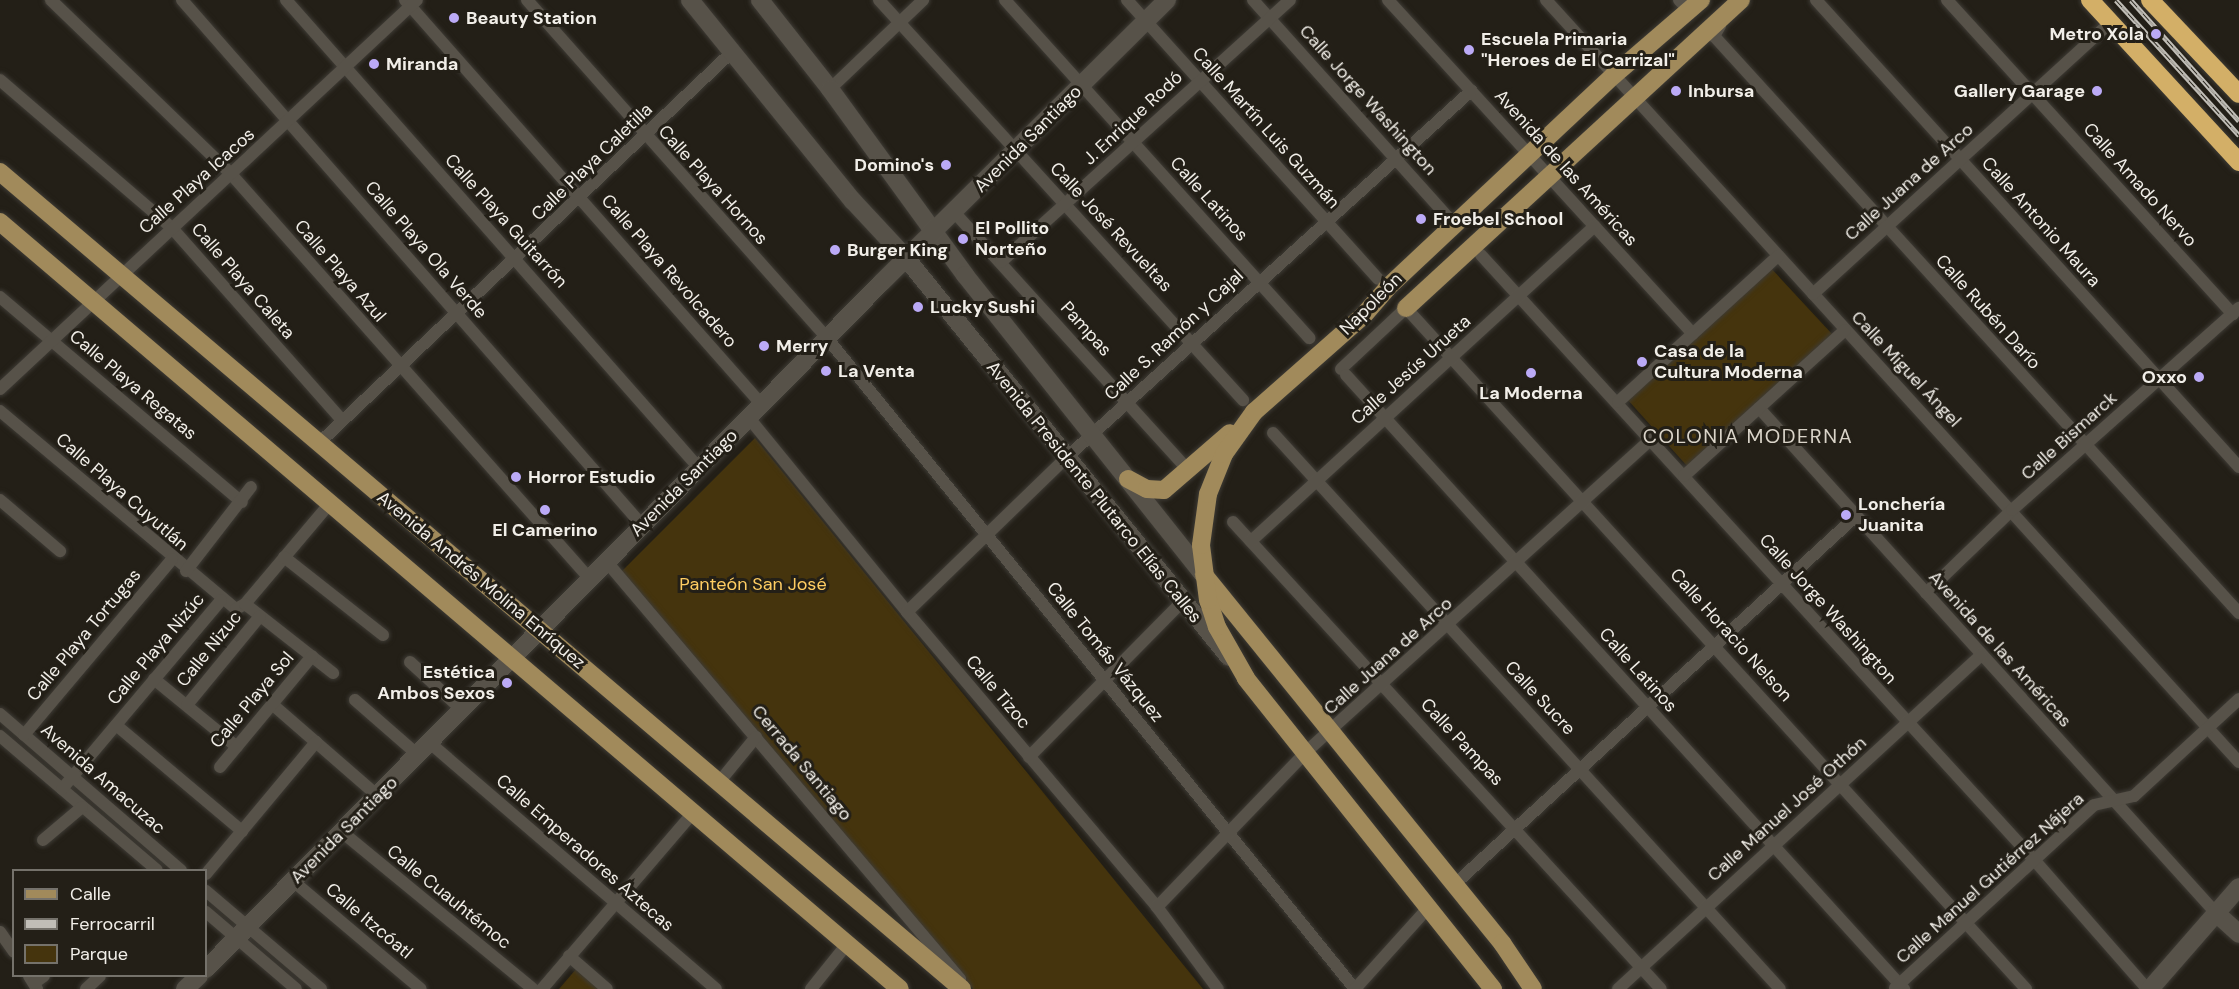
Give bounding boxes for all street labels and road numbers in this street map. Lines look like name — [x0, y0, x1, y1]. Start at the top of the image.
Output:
street label: Calle Jorge Washington — [1295, 20, 1441, 180]
street label: Calle Martín Luis Guzmán — [1188, 43, 1344, 213]
street label: J. Enrique Rodó — [1079, 66, 1187, 170]
street label: Avenida Santiago — [970, 81, 1086, 197]
street label: Avenida de las Américas — [1490, 85, 1642, 251]
street label: Calle Playa Caletilla — [527, 99, 657, 225]
street label: Calle Juana de Arco — [1840, 119, 1978, 245]
street label: Calle Amado Nervo — [2079, 119, 2201, 251]
street label: Calle Playa Hornos — [654, 121, 772, 249]
street label: Calle Playa Icacos — [135, 123, 259, 239]
street label: Calle Playa Guitarrón — [440, 150, 572, 292]
street label: Calle Latinos — [1165, 152, 1253, 246]
street label: Calle Antonio Maura — [1977, 153, 2105, 291]
street label: Calle José Revueltas — [1045, 158, 1177, 296]
street label: Calle Playa Ola Verde — [360, 177, 492, 323]
street label: Calle Playa Revolcadero — [597, 190, 741, 352]
street label: Calle Playa Azul — [290, 216, 390, 326]
street label: Calle Playa Caleta — [187, 218, 299, 344]
street label: Calle Rubén Darío — [1931, 250, 2045, 374]
street label: Calle S. Ramón y Cajal — [1100, 265, 1248, 405]
street label: Napoleón — [1335, 268, 1407, 340]
street label: Pampas — [1056, 297, 1116, 361]
street label: Calle Miguel Ángel — [1847, 306, 1965, 432]
street label: Calle Jesús Urueta — [1347, 311, 1475, 429]
street label: Calle Playa Regatas — [65, 325, 201, 445]
street label: Avenida Presidente Plutarco Elías Calles — [982, 357, 1206, 627]
street label: Calle Bismarck — [2017, 387, 2121, 485]
street label: Avenida Santiago — [626, 425, 742, 541]
street label: Calle Playa Cuyutlán — [51, 429, 193, 555]
street label: Avenida Andrés Molina Enríquez — [373, 487, 589, 673]
street label: Calle Jorge Washington — [1755, 529, 1901, 689]
street label: Calle Horacio Nelson — [1665, 564, 1797, 706]
street label: Calle Playa Tortugas — [22, 565, 146, 705]
street label: Avenida de las Américas — [1924, 566, 2076, 732]
street label: Calle Tomás Vázquez — [1042, 578, 1168, 726]
street label: Calle Playa Nizúc — [103, 589, 209, 709]
street label: Calle Juana de Arco — [1319, 593, 1457, 719]
street label: Calle Nizuc — [172, 607, 246, 691]
street label: Calle Latinos — [1594, 623, 1682, 717]
street label: Calle Playa Sol — [206, 648, 298, 752]
street label: Calle Tizoc — [961, 651, 1035, 733]
street label: Calle Sucre — [1500, 657, 1580, 739]
street label: Calle Pampas — [1416, 694, 1508, 790]
street label: Cerrada Santiago — [747, 701, 857, 825]
street label: Avenida Amacuzac — [36, 719, 170, 839]
street label: Calle Manuel José Othón — [1703, 732, 1871, 886]
street label: Calle Emperadores Aztecas — [492, 770, 678, 936]
street label: Avenida Santiago — [286, 772, 402, 888]
street label: Calle Manuel Gutiérrez Nájera — [1892, 788, 2088, 968]
street label: Calle Cuauhtémoc — [383, 840, 515, 954]
street label: Calle Itzcóatl — [321, 878, 417, 964]

